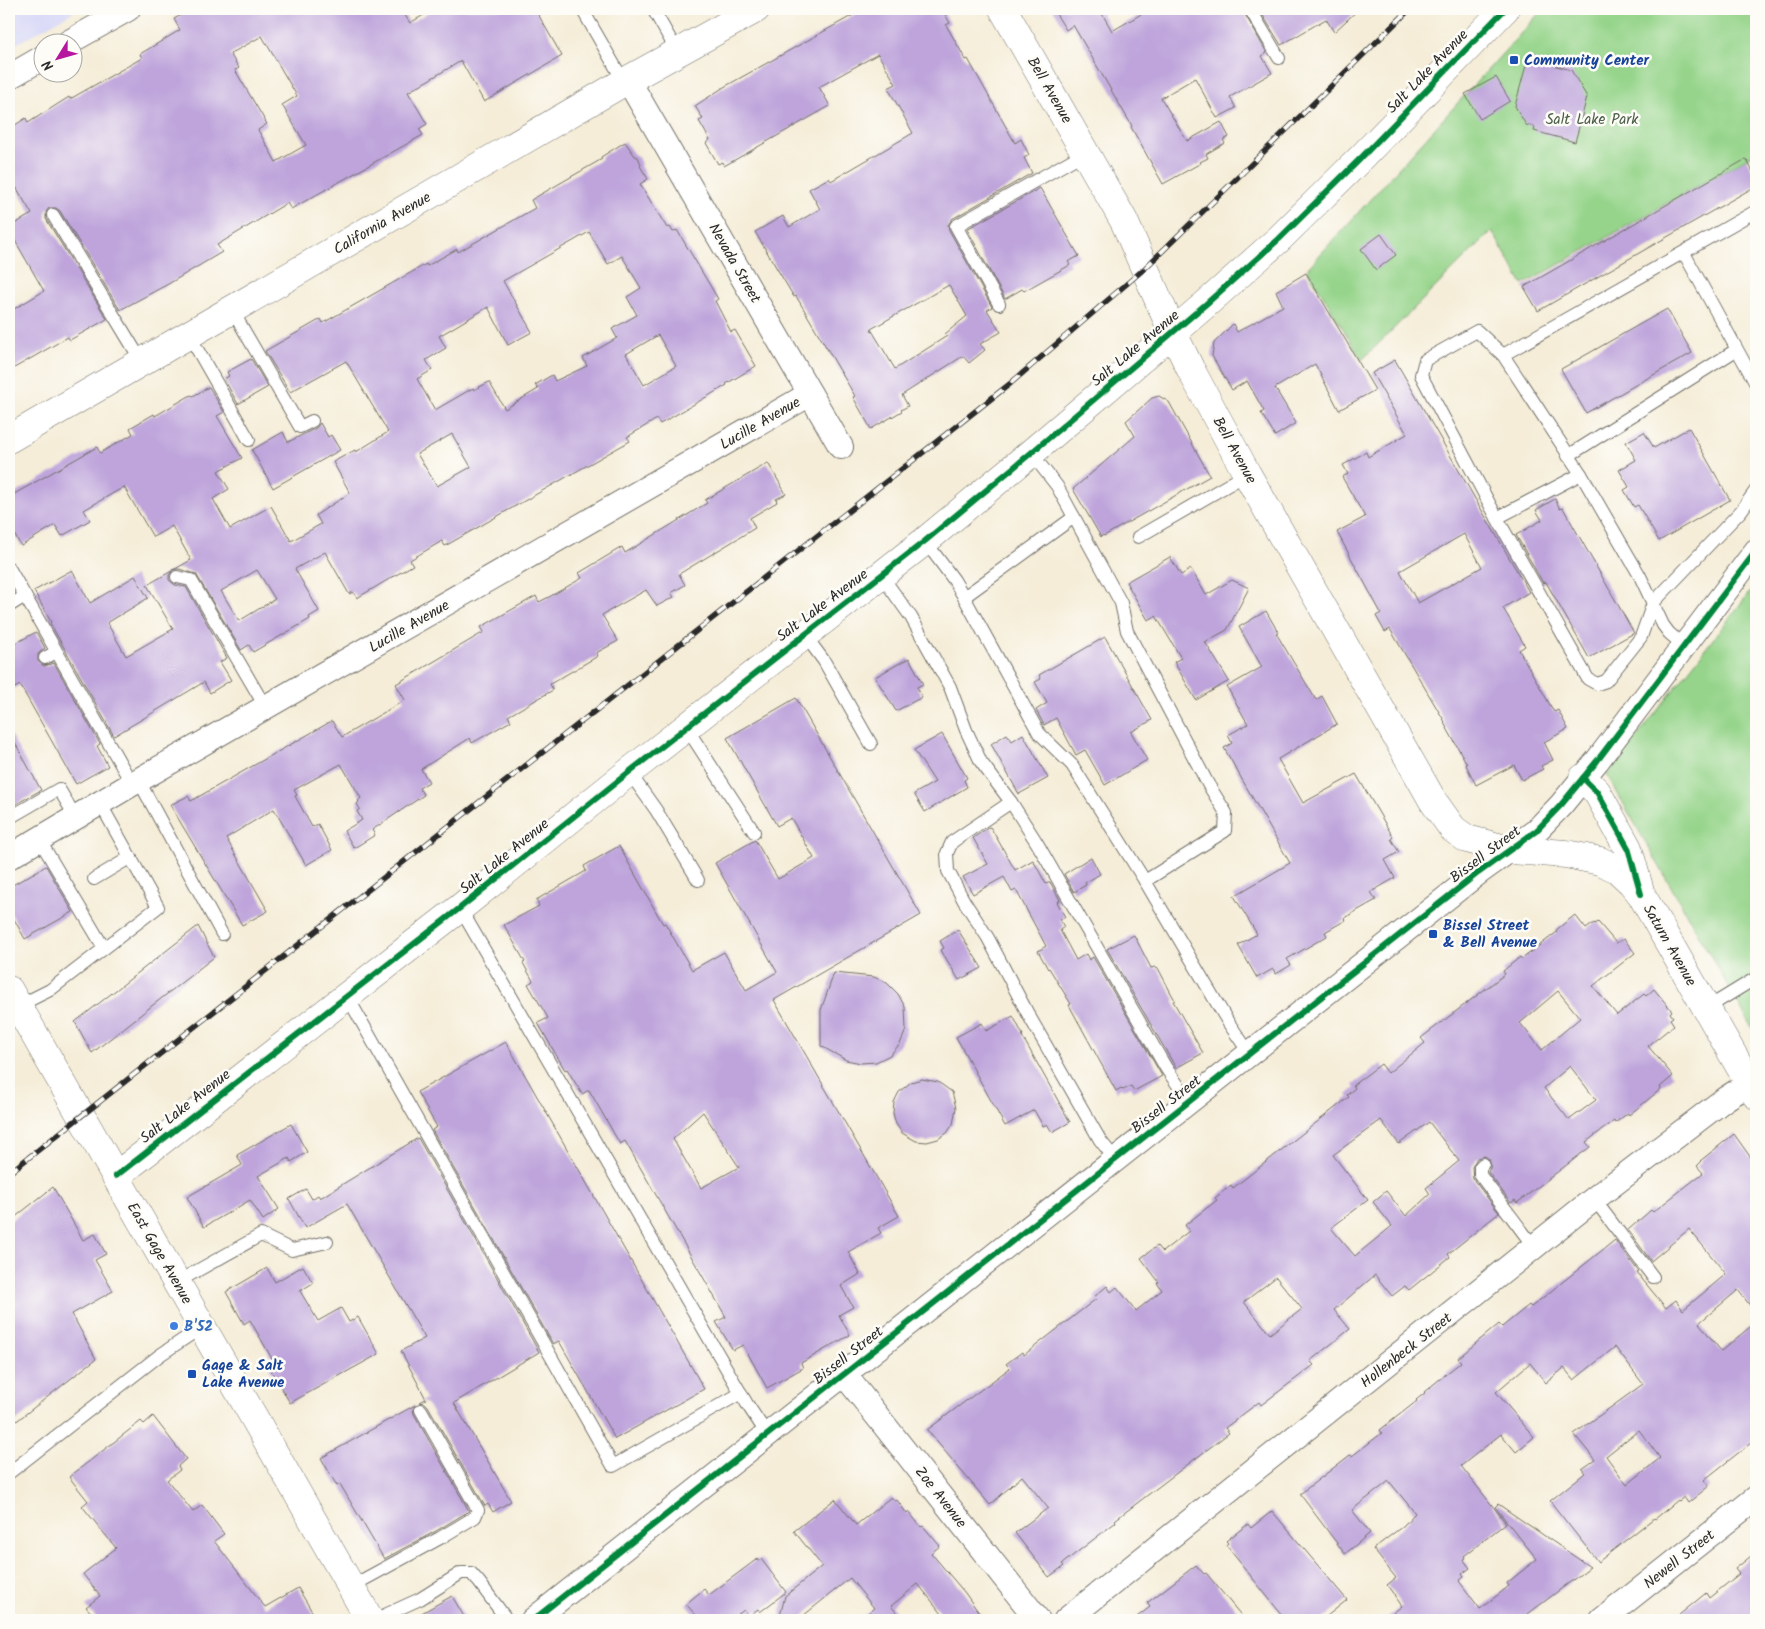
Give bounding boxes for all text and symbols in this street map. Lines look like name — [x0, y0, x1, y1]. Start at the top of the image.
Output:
street label: Salt Lake Avenue — [1381, 24, 1475, 119]
north arrow — [32, 32, 82, 82]
place label: Community Center — [1524, 49, 1649, 73]
street label: Bell Avenue — [1020, 53, 1078, 129]
marker: Community Center — [1508, 54, 1520, 66]
text: N — [37, 55, 60, 75]
park label: Salt Lake Park — [1546, 108, 1639, 132]
street label: California Avenue — [329, 186, 436, 262]
street label: Nevada Street — [702, 219, 767, 308]
street label: Salt Lake Avenue — [1086, 304, 1186, 393]
street label: Lucille Avenue — [716, 391, 806, 457]
street label: Bell Avenue — [1206, 412, 1263, 489]
street label: Salt Lake Avenue — [772, 563, 874, 648]
street label: Lucille Avenue — [365, 594, 455, 660]
street label: Salt Lake Avenue — [454, 813, 555, 901]
street label: Bissell Street — [1445, 820, 1527, 890]
street label: Saturn Avenue — [1636, 900, 1702, 991]
place label: Bissel Street & Bell Avenue — [1443, 914, 1538, 955]
marker: Bissel Street & Bell Avenue — [1427, 928, 1439, 940]
street label: Salt Lake Avenue — [135, 1063, 236, 1150]
street label: Bissell Street — [1126, 1069, 1207, 1140]
street label: East Gage Avenue — [120, 1198, 198, 1309]
street label: Hollenbeck Street — [1355, 1307, 1458, 1395]
place label: B'52 — [184, 1315, 213, 1339]
marker: B'52 — [168, 1320, 180, 1332]
street label: Bissell Street — [808, 1320, 889, 1391]
place label: Gage & Salt Lake Avenue — [202, 1354, 285, 1395]
marker: Gage & Salt Lake Avenue — [186, 1368, 198, 1380]
street label: Zoe Avenue — [908, 1461, 972, 1534]
street label: Newell Street — [1639, 1524, 1721, 1595]

